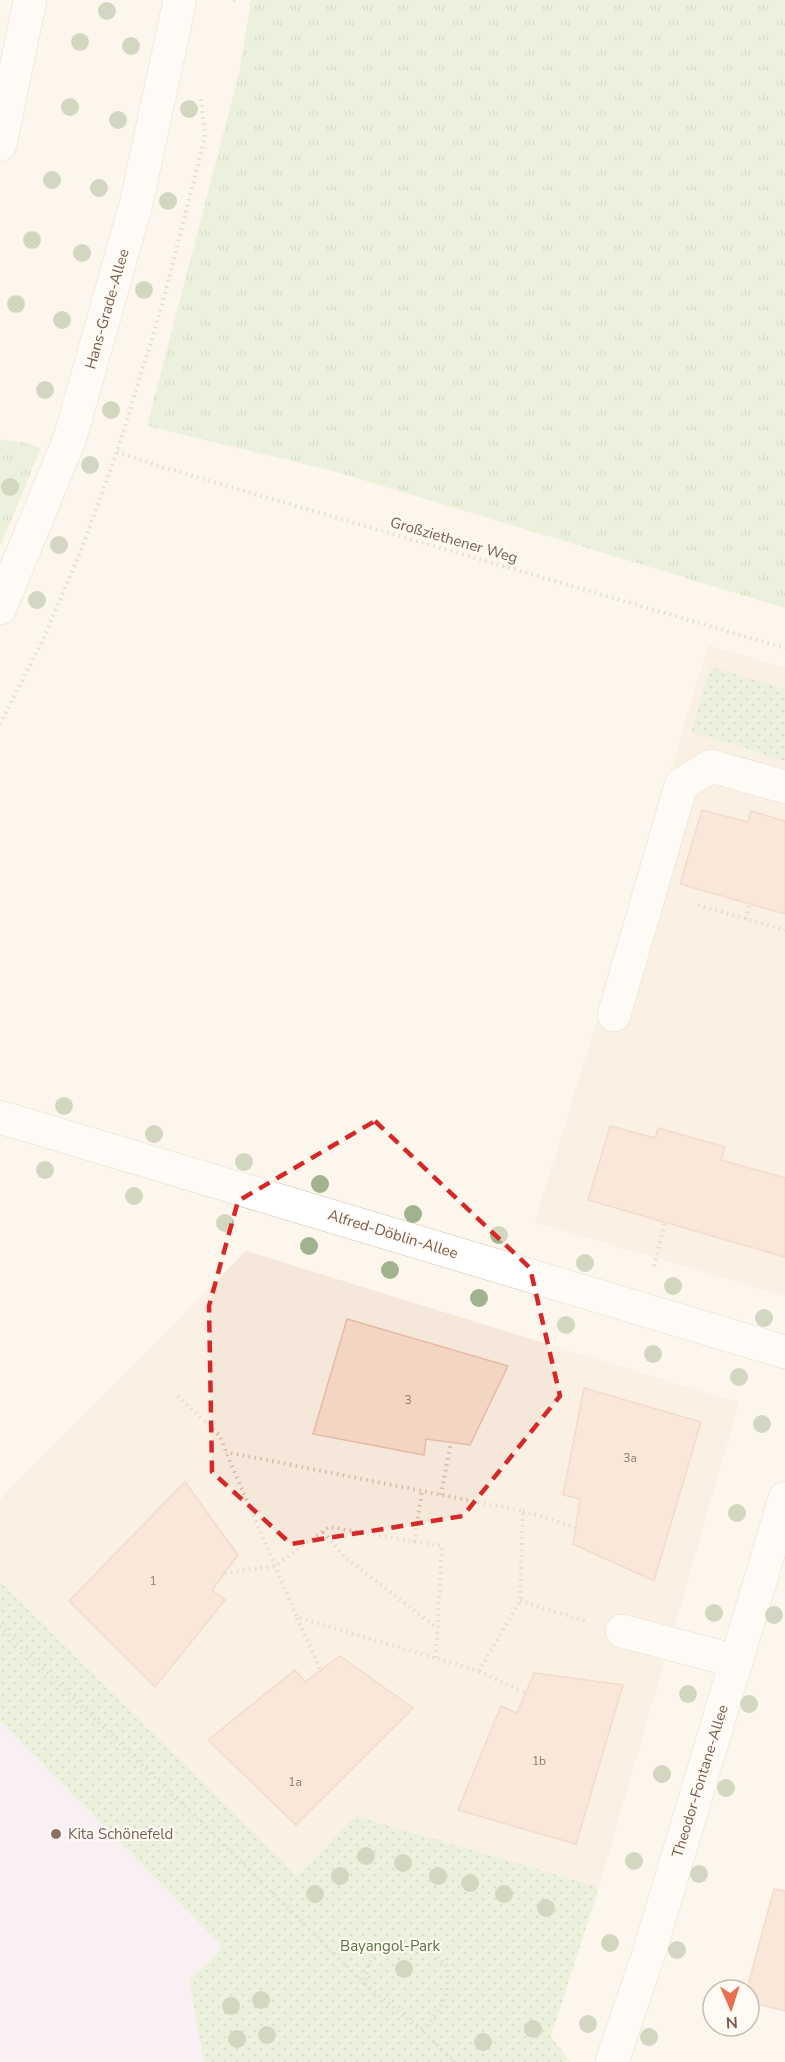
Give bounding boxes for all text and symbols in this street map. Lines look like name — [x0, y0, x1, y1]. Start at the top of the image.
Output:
street label: Hans-Grade-Allee — [80, 247, 134, 371]
street label: Großziethener Weg — [388, 512, 520, 568]
street label: Alfred-Döblin-Allee — [325, 1205, 461, 1263]
house number: 3 — [404, 1392, 412, 1408]
house number: 3a — [623, 1450, 637, 1466]
house number: 1 — [149, 1573, 157, 1589]
street label: Theodor-Fontane-Allee — [667, 1702, 733, 1860]
house number: 1b — [532, 1753, 546, 1769]
house number: 1a — [288, 1774, 302, 1790]
place label: Kita Schönefeld — [68, 1824, 173, 1844]
marker: Kita Schönefeld — [49, 1827, 63, 1841]
park label: Bayangol-Park — [340, 1936, 440, 1956]
north arrow — [701, 1978, 761, 2038]
text: N — [725, 2011, 738, 2033]

